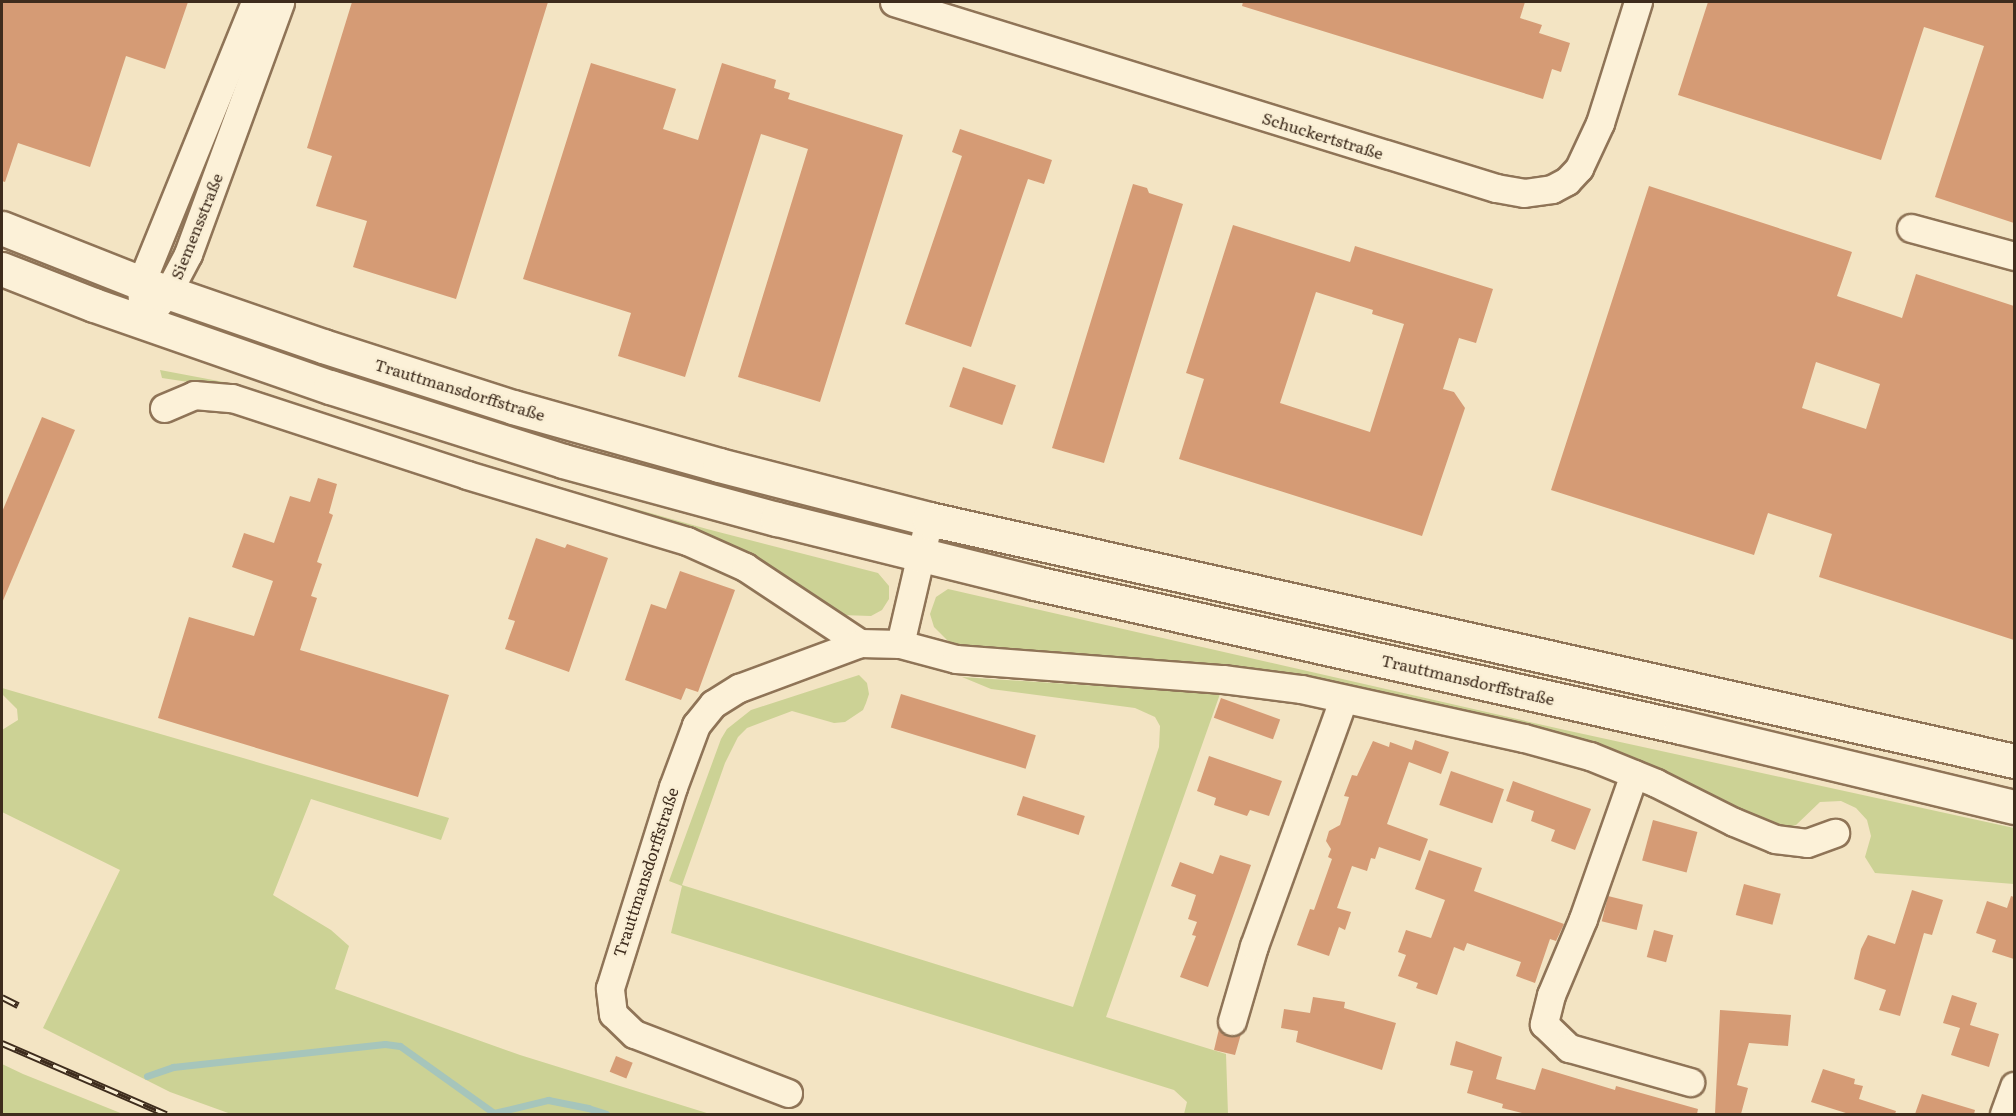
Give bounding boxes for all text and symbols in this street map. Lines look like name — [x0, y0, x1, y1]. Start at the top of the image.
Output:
street label: Schuckertstraße — [1260, 107, 1386, 163]
street label: Siemensstraße — [166, 170, 226, 282]
street label: Trauttmansdorffstraße — [372, 354, 548, 424]
street label: Trauttmansdorffstraße — [1379, 650, 1557, 708]
street label: Trauttmansdorffstraße — [608, 785, 682, 959]

